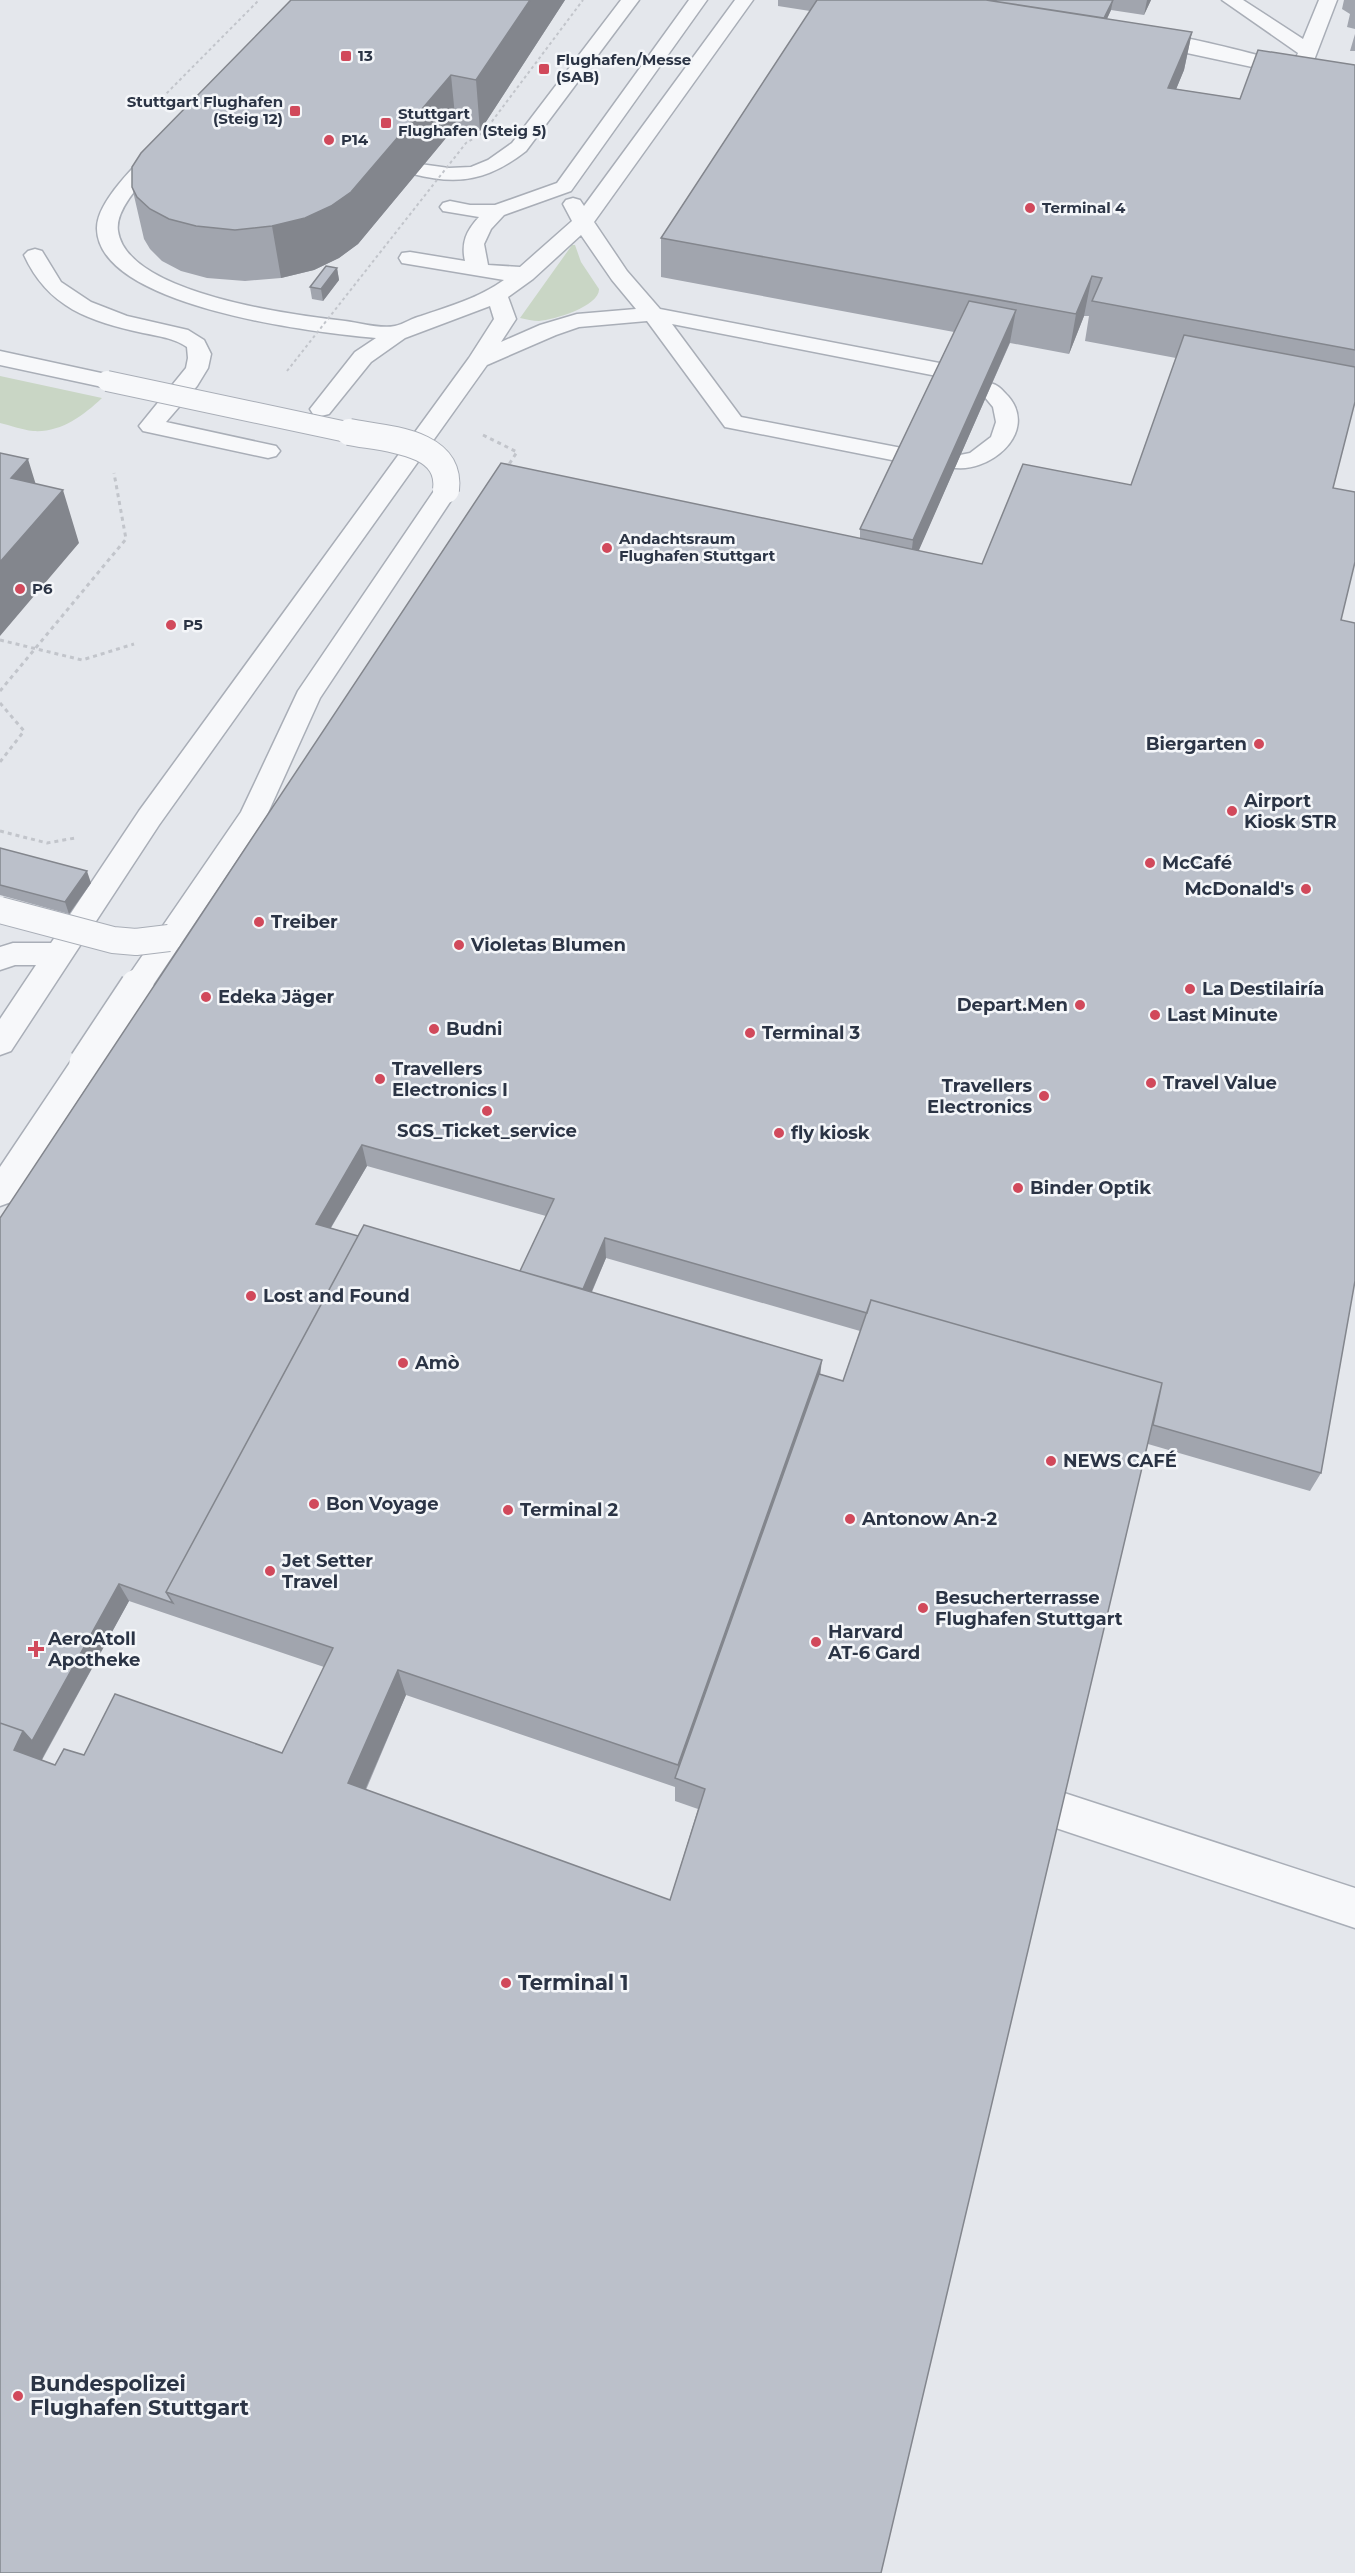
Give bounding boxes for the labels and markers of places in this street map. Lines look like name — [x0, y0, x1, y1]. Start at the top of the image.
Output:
place label: 13 — [358, 46, 373, 65]
marker: 13 — [339, 49, 353, 63]
place label: Flughafen/Messe (SAB) — [556, 50, 691, 86]
marker: Flughafen/Messe (SAB) — [537, 62, 551, 76]
place label: Stuttgart Flughafen (Steig 12) — [127, 92, 283, 128]
marker: Stuttgart Flughafen (Steig 12) — [288, 104, 302, 118]
place label: Stuttgart Flughafen (Steig 5) — [398, 104, 547, 140]
marker: Stuttgart Flughafen (Steig 5) — [379, 116, 393, 130]
place label: P14 — [341, 130, 369, 149]
marker: P14 — [322, 133, 336, 147]
place label: Terminal 4 — [1042, 198, 1126, 217]
marker: Terminal 4 — [1023, 201, 1037, 215]
place label: Andachtsraum Flughafen Stuttgart — [618, 529, 776, 565]
marker: Andachtsraum Flughafen Stuttgart — [600, 541, 614, 555]
place label: P6 — [32, 579, 53, 598]
marker: P6 — [13, 582, 27, 596]
place label: P5 — [183, 615, 203, 634]
marker: P5 — [164, 618, 178, 632]
place label: Biergarten — [1146, 733, 1247, 755]
marker: Biergarten — [1252, 737, 1266, 751]
place label: Airport Kiosk STR — [1243, 790, 1337, 833]
marker: Airport Kiosk STR — [1225, 804, 1239, 818]
place label: McCafé — [1162, 852, 1232, 874]
marker: McCafé — [1143, 856, 1157, 870]
place label: McDonald's — [1184, 878, 1294, 900]
marker: McDonald's — [1299, 882, 1313, 896]
place label: Treiber — [271, 911, 338, 933]
marker: Treiber — [252, 915, 266, 929]
place label: Violetas Blumen — [470, 934, 626, 956]
marker: Violetas Blumen — [452, 938, 466, 952]
place label: La Destilairía — [1202, 978, 1324, 1000]
marker: La Destilairía — [1183, 982, 1197, 996]
place label: Edeka Jäger — [218, 986, 335, 1008]
marker: Edeka Jäger — [199, 990, 213, 1004]
place label: Depart.Men — [957, 994, 1068, 1016]
marker: Depart.Men — [1073, 998, 1087, 1012]
place label: Last Minute — [1167, 1004, 1278, 1026]
marker: Last Minute — [1148, 1008, 1162, 1022]
place label: Budni — [446, 1018, 502, 1040]
marker: Budni — [427, 1022, 441, 1036]
place label: Terminal 3 — [762, 1022, 861, 1044]
marker: Terminal 3 — [743, 1026, 757, 1040]
place label: Travellers Electronics I — [392, 1058, 508, 1101]
marker: Travellers Electronics I — [373, 1072, 387, 1086]
place label: Travel Value — [1163, 1072, 1277, 1094]
place label: Travellers Electronics — [927, 1075, 1032, 1118]
marker: Travel Value — [1144, 1076, 1158, 1090]
marker: Travellers Electronics — [1037, 1089, 1051, 1103]
marker: SGS_Ticket_service — [480, 1104, 494, 1118]
place label: SGS_Ticket_service — [397, 1120, 577, 1142]
place label: fly kiosk — [791, 1122, 870, 1144]
marker: fly kiosk — [772, 1126, 786, 1140]
place label: Binder Optik — [1030, 1177, 1151, 1199]
marker: Binder Optik — [1011, 1181, 1025, 1195]
place label: Lost and Found — [263, 1285, 410, 1307]
marker: Lost and Found — [244, 1289, 258, 1303]
place label: Amò — [414, 1352, 460, 1374]
marker: Amò — [396, 1356, 410, 1370]
place label: NEWS CAFÉ — [1063, 1450, 1177, 1472]
marker: NEWS CAFÉ — [1044, 1454, 1058, 1468]
place label: Bon Voyage — [326, 1493, 439, 1515]
marker: Bon Voyage — [307, 1497, 321, 1511]
place label: Terminal 2 — [520, 1499, 619, 1521]
marker: Terminal 2 — [501, 1503, 515, 1517]
place label: Antonow An-2 — [861, 1508, 997, 1530]
marker: Antonow An-2 — [843, 1512, 857, 1526]
place label: Jet Setter Travel — [281, 1550, 373, 1593]
marker: Jet Setter Travel — [263, 1564, 277, 1578]
place label: Besucherterrasse Flughafen Stuttgart — [935, 1587, 1123, 1630]
marker: Besucherterrasse Flughafen Stuttgart — [916, 1601, 930, 1615]
place label: Harvard AT-6 Gard — [827, 1621, 920, 1664]
place label: AeroAtoll Apotheke — [47, 1628, 140, 1671]
marker: Harvard AT-6 Gard — [809, 1635, 823, 1649]
marker: AeroAtoll Apotheke — [29, 1642, 43, 1656]
place label: Terminal 1 — [518, 1970, 628, 1995]
marker: Terminal 1 — [499, 1976, 513, 1990]
place label: Bundespolizei Flughafen Stuttgart — [30, 2371, 249, 2420]
marker: Bundespolizei Flughafen Stuttgart — [11, 2389, 25, 2403]

